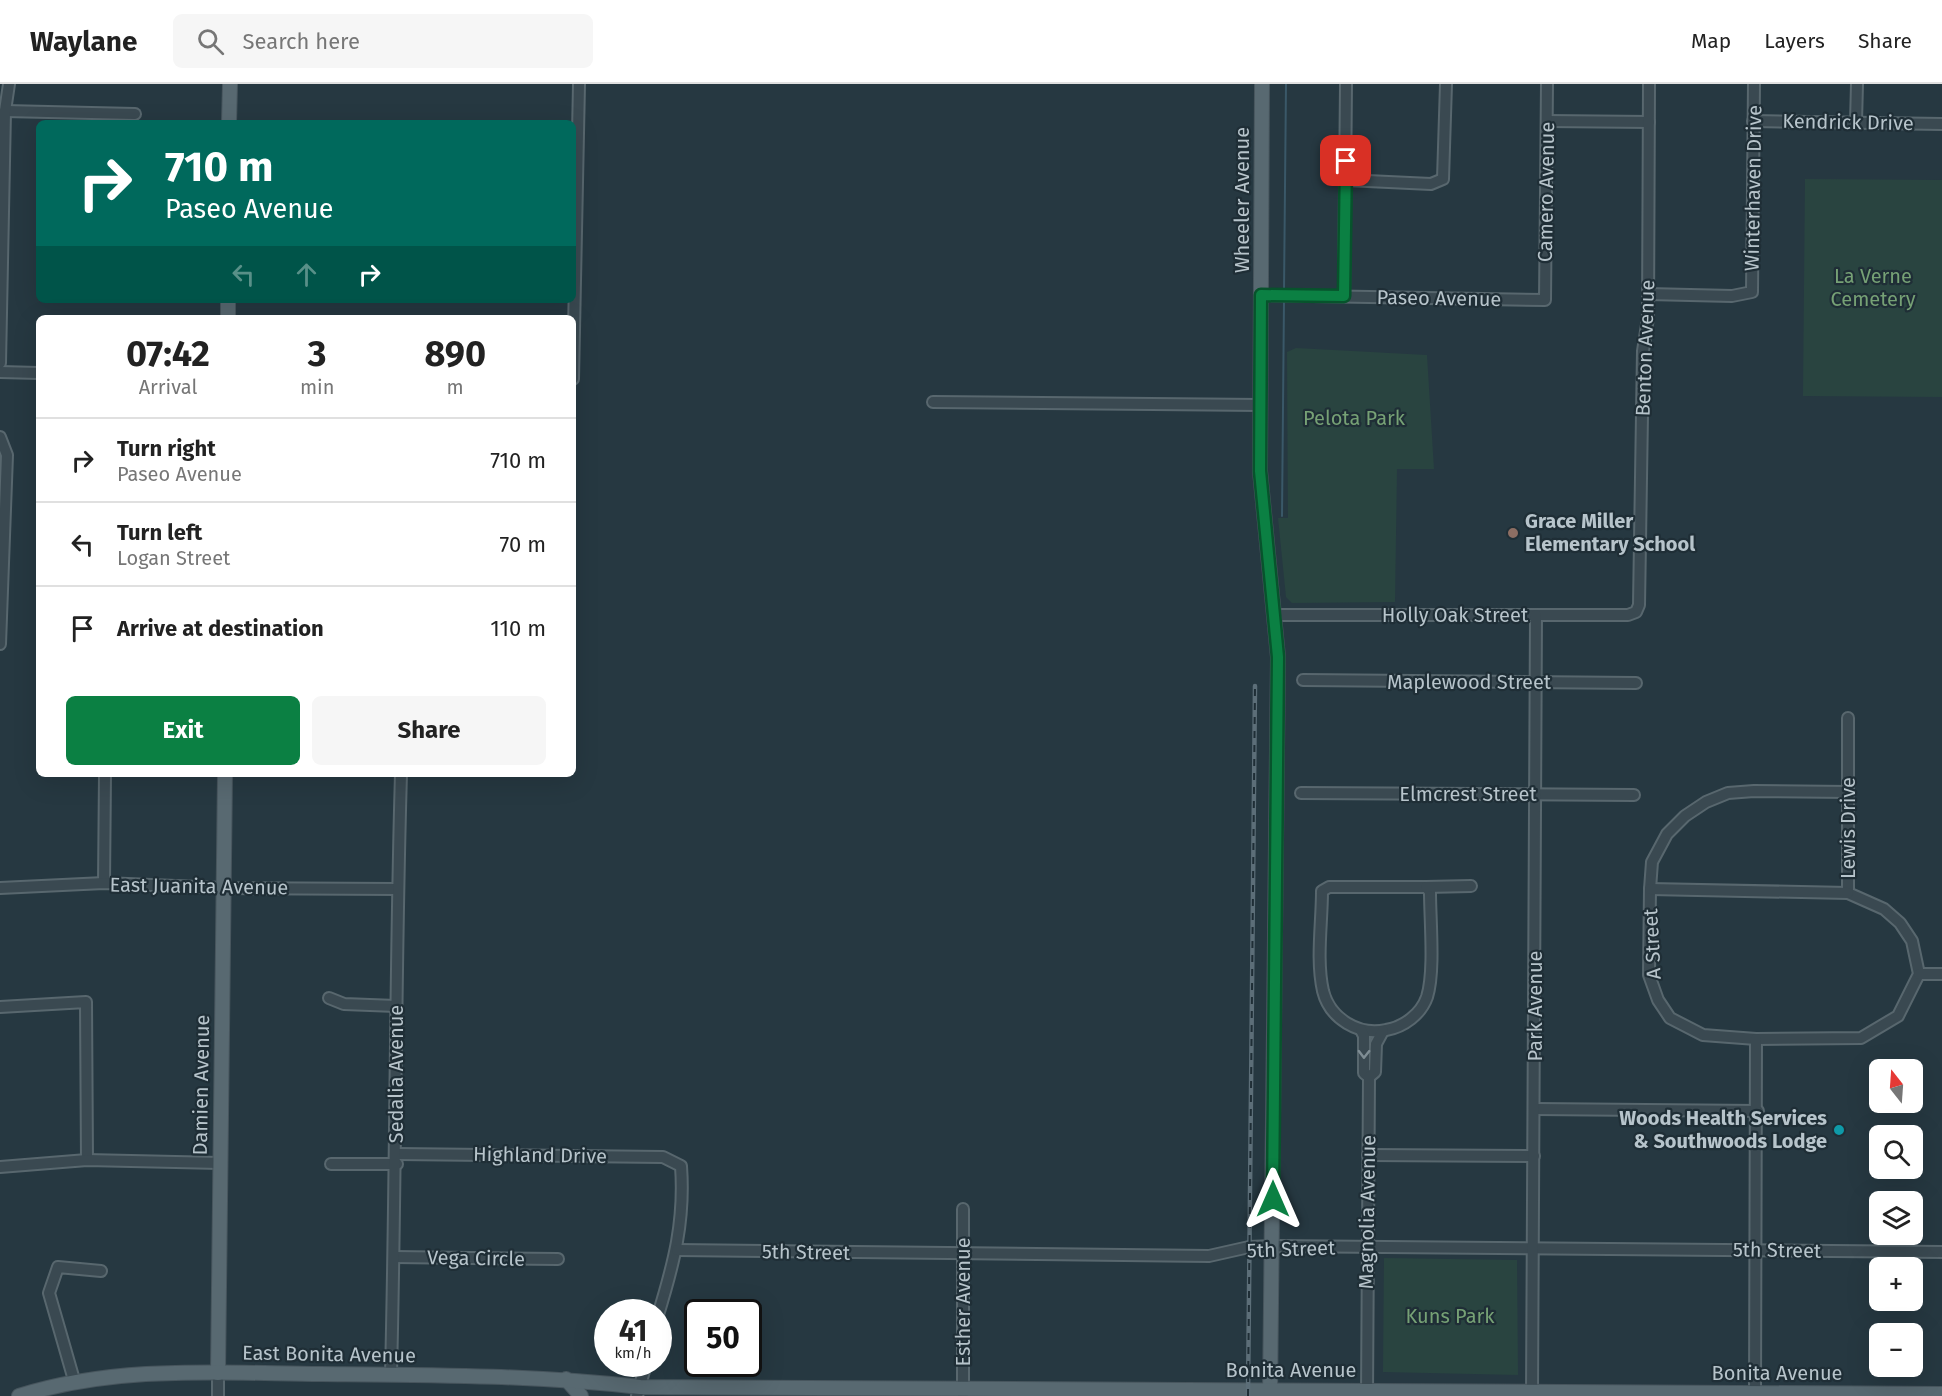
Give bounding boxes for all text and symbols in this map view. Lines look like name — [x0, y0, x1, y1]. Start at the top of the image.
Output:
search box — [173, 14, 593, 68]
text: Waylane — [30, 25, 137, 58]
icon: search — [194, 25, 227, 58]
text: Search here — [242, 28, 360, 55]
text: Map — [1691, 28, 1731, 54]
text: Layers — [1764, 28, 1825, 54]
text: Share — [1858, 28, 1912, 54]
street label: Winterhaven Drive — [1740, 105, 1766, 271]
street label: Kendrick Drive — [1782, 109, 1914, 135]
street label: Camero Avenue — [1533, 122, 1559, 262]
street label: Wheeler Avenue — [1230, 127, 1254, 273]
pin — [1320, 135, 1371, 186]
text: 710 m — [165, 142, 274, 192]
icon: right — [66, 144, 144, 222]
icon: arrive — [1329, 144, 1362, 177]
text: Paseo Avenue — [165, 193, 333, 225]
icon: left — [227, 258, 260, 291]
icon: ahead — [290, 258, 323, 291]
icon: right — [353, 258, 386, 291]
park label: La Verne Cemetery — [1830, 264, 1916, 311]
street label: Benton Avenue — [1631, 279, 1659, 417]
street label: Paseo Avenue — [1376, 285, 1502, 311]
text: 07:42 — [126, 332, 210, 376]
text: 3 — [308, 332, 327, 376]
text: 890 — [424, 332, 486, 376]
text: Arrival — [139, 375, 197, 399]
text: min — [300, 375, 334, 399]
text: m — [447, 375, 464, 399]
park label: Pelota Park — [1303, 406, 1406, 430]
text: Turn right — [117, 435, 216, 462]
icon: right — [66, 444, 99, 477]
text: 710 m — [490, 447, 546, 474]
text: Paseo Avenue — [117, 462, 242, 486]
place label: Grace Miller Elementary School — [1525, 509, 1695, 556]
text: Turn left — [117, 519, 202, 546]
marker: Grace Miller Elementary School — [1506, 526, 1520, 540]
icon: left — [66, 528, 99, 561]
text: 70 m — [500, 531, 546, 558]
text: Logan Street — [117, 546, 230, 570]
street label: Holly Oak Street — [1382, 603, 1529, 627]
icon: arrive — [66, 612, 99, 645]
text: Arrive at destination — [117, 615, 324, 642]
text: 110 m — [490, 615, 546, 642]
street label: Maplewood Street — [1387, 670, 1552, 694]
button: Exit — [66, 696, 300, 765]
button: Share — [312, 696, 546, 765]
street label: Lewis Drive — [1836, 777, 1860, 879]
street label: Elmcrest Street — [1399, 782, 1537, 806]
street label: East Juanita Avenue — [109, 872, 289, 900]
street label: A Street — [1638, 907, 1666, 980]
street label: Park Avenue — [1523, 950, 1547, 1062]
street label: Sedalia Avenue — [384, 1005, 408, 1143]
street label: Damien Avenue — [188, 1014, 214, 1156]
one-way arrow — [1358, 1050, 1370, 1059]
north arrow — [1869, 1059, 1923, 1113]
map controls — [1869, 1059, 1923, 1377]
place label: Woods Health Services & Southwoods Lodge — [1619, 1106, 1827, 1153]
marker: Woods Health Services & Southwoods Lodge — [1832, 1123, 1846, 1137]
button: search — [1869, 1125, 1923, 1179]
street label: Magnolia Avenue — [1354, 1135, 1380, 1289]
street label: Highland Drive — [473, 1142, 607, 1168]
position arrow — [1241, 1167, 1305, 1231]
button: layers — [1869, 1191, 1923, 1245]
street label: 5th Street — [1246, 1235, 1336, 1263]
street label: Esther Avenue — [951, 1237, 975, 1367]
street label: 5th Street — [1733, 1237, 1822, 1263]
street label: 5th Street — [762, 1239, 851, 1265]
street label: Vega Circle — [427, 1245, 525, 1271]
button: + — [1869, 1257, 1923, 1311]
speed limit sign: 50 — [684, 1299, 762, 1377]
park label: Kuns Park — [1406, 1304, 1495, 1328]
text: 41 — [619, 1313, 647, 1349]
button: − — [1869, 1323, 1923, 1377]
street label: East Bonita Avenue — [242, 1340, 416, 1368]
text: km/h — [614, 1344, 652, 1362]
street label: Bonita Avenue — [1226, 1358, 1356, 1382]
street label: Bonita Avenue — [1712, 1361, 1842, 1385]

